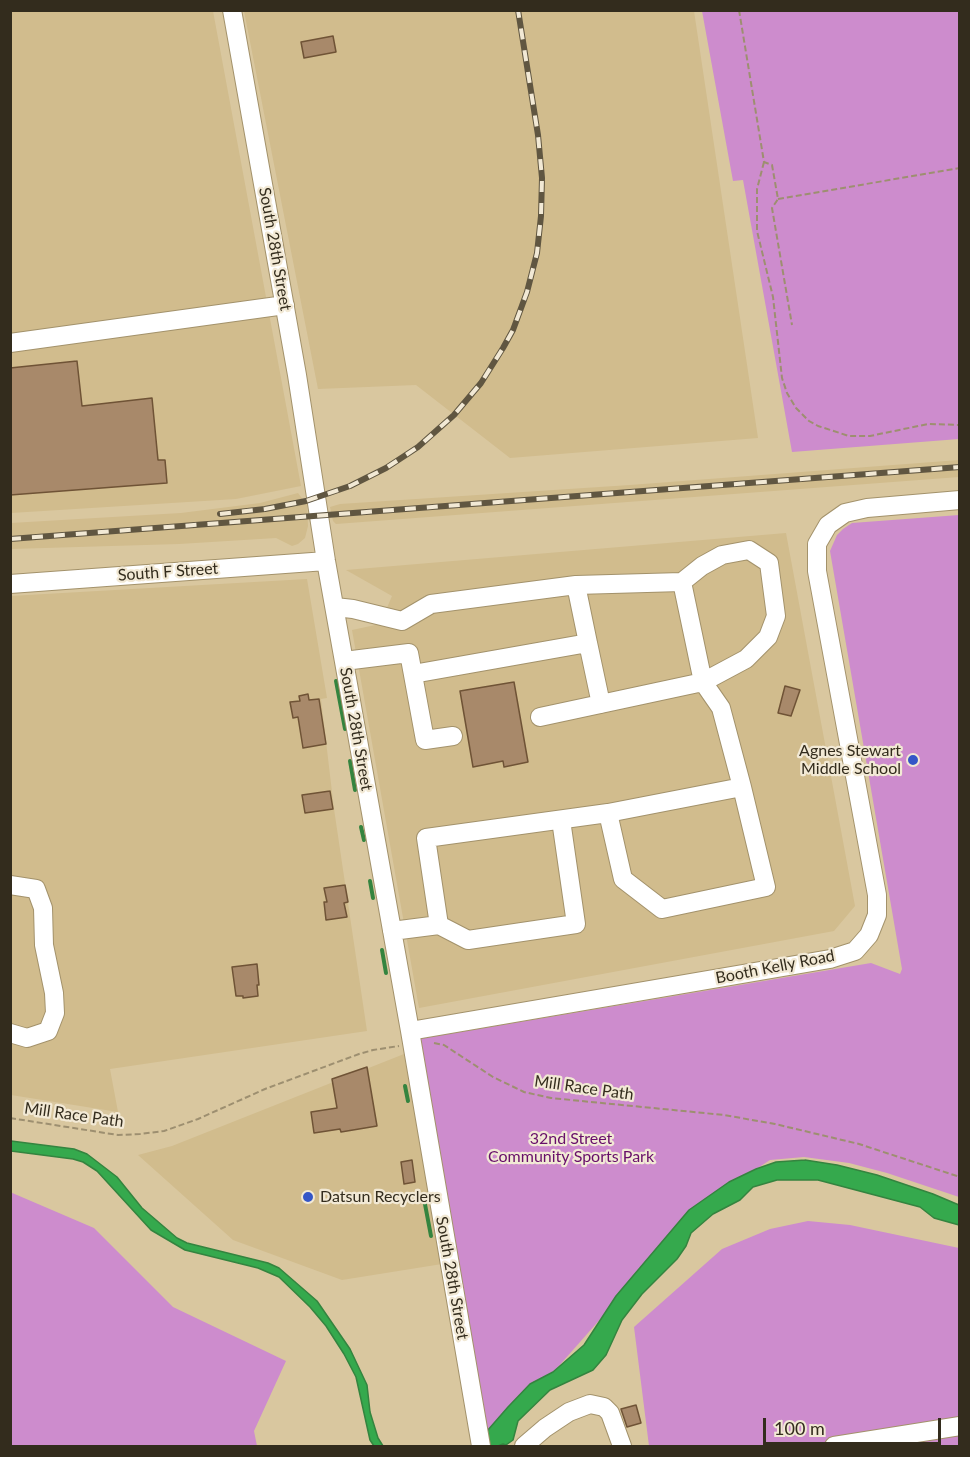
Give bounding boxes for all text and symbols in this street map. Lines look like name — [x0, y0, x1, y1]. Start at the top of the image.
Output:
street label: South 28th Street — [255, 186, 295, 312]
street label: South F Street — [117, 559, 219, 585]
street label: South 28th Street — [336, 666, 376, 792]
place label: Agnes Stewart Middle School — [799, 741, 901, 779]
marker: Agnes Stewart Middle School — [906, 753, 920, 767]
street label: Booth Kelly Road — [714, 946, 836, 988]
street label: Mill Race Path — [533, 1072, 635, 1104]
street label: Mill Race Path — [23, 1099, 125, 1131]
park label: 32nd Street Community Sports Park — [488, 1129, 654, 1167]
place label: Datsun Recyclers — [320, 1187, 441, 1207]
marker: Datsun Recyclers — [301, 1190, 315, 1204]
street label: South 28th Street — [432, 1215, 472, 1341]
scale bar — [766, 1406, 944, 1444]
text: 100 m — [774, 1417, 825, 1439]

